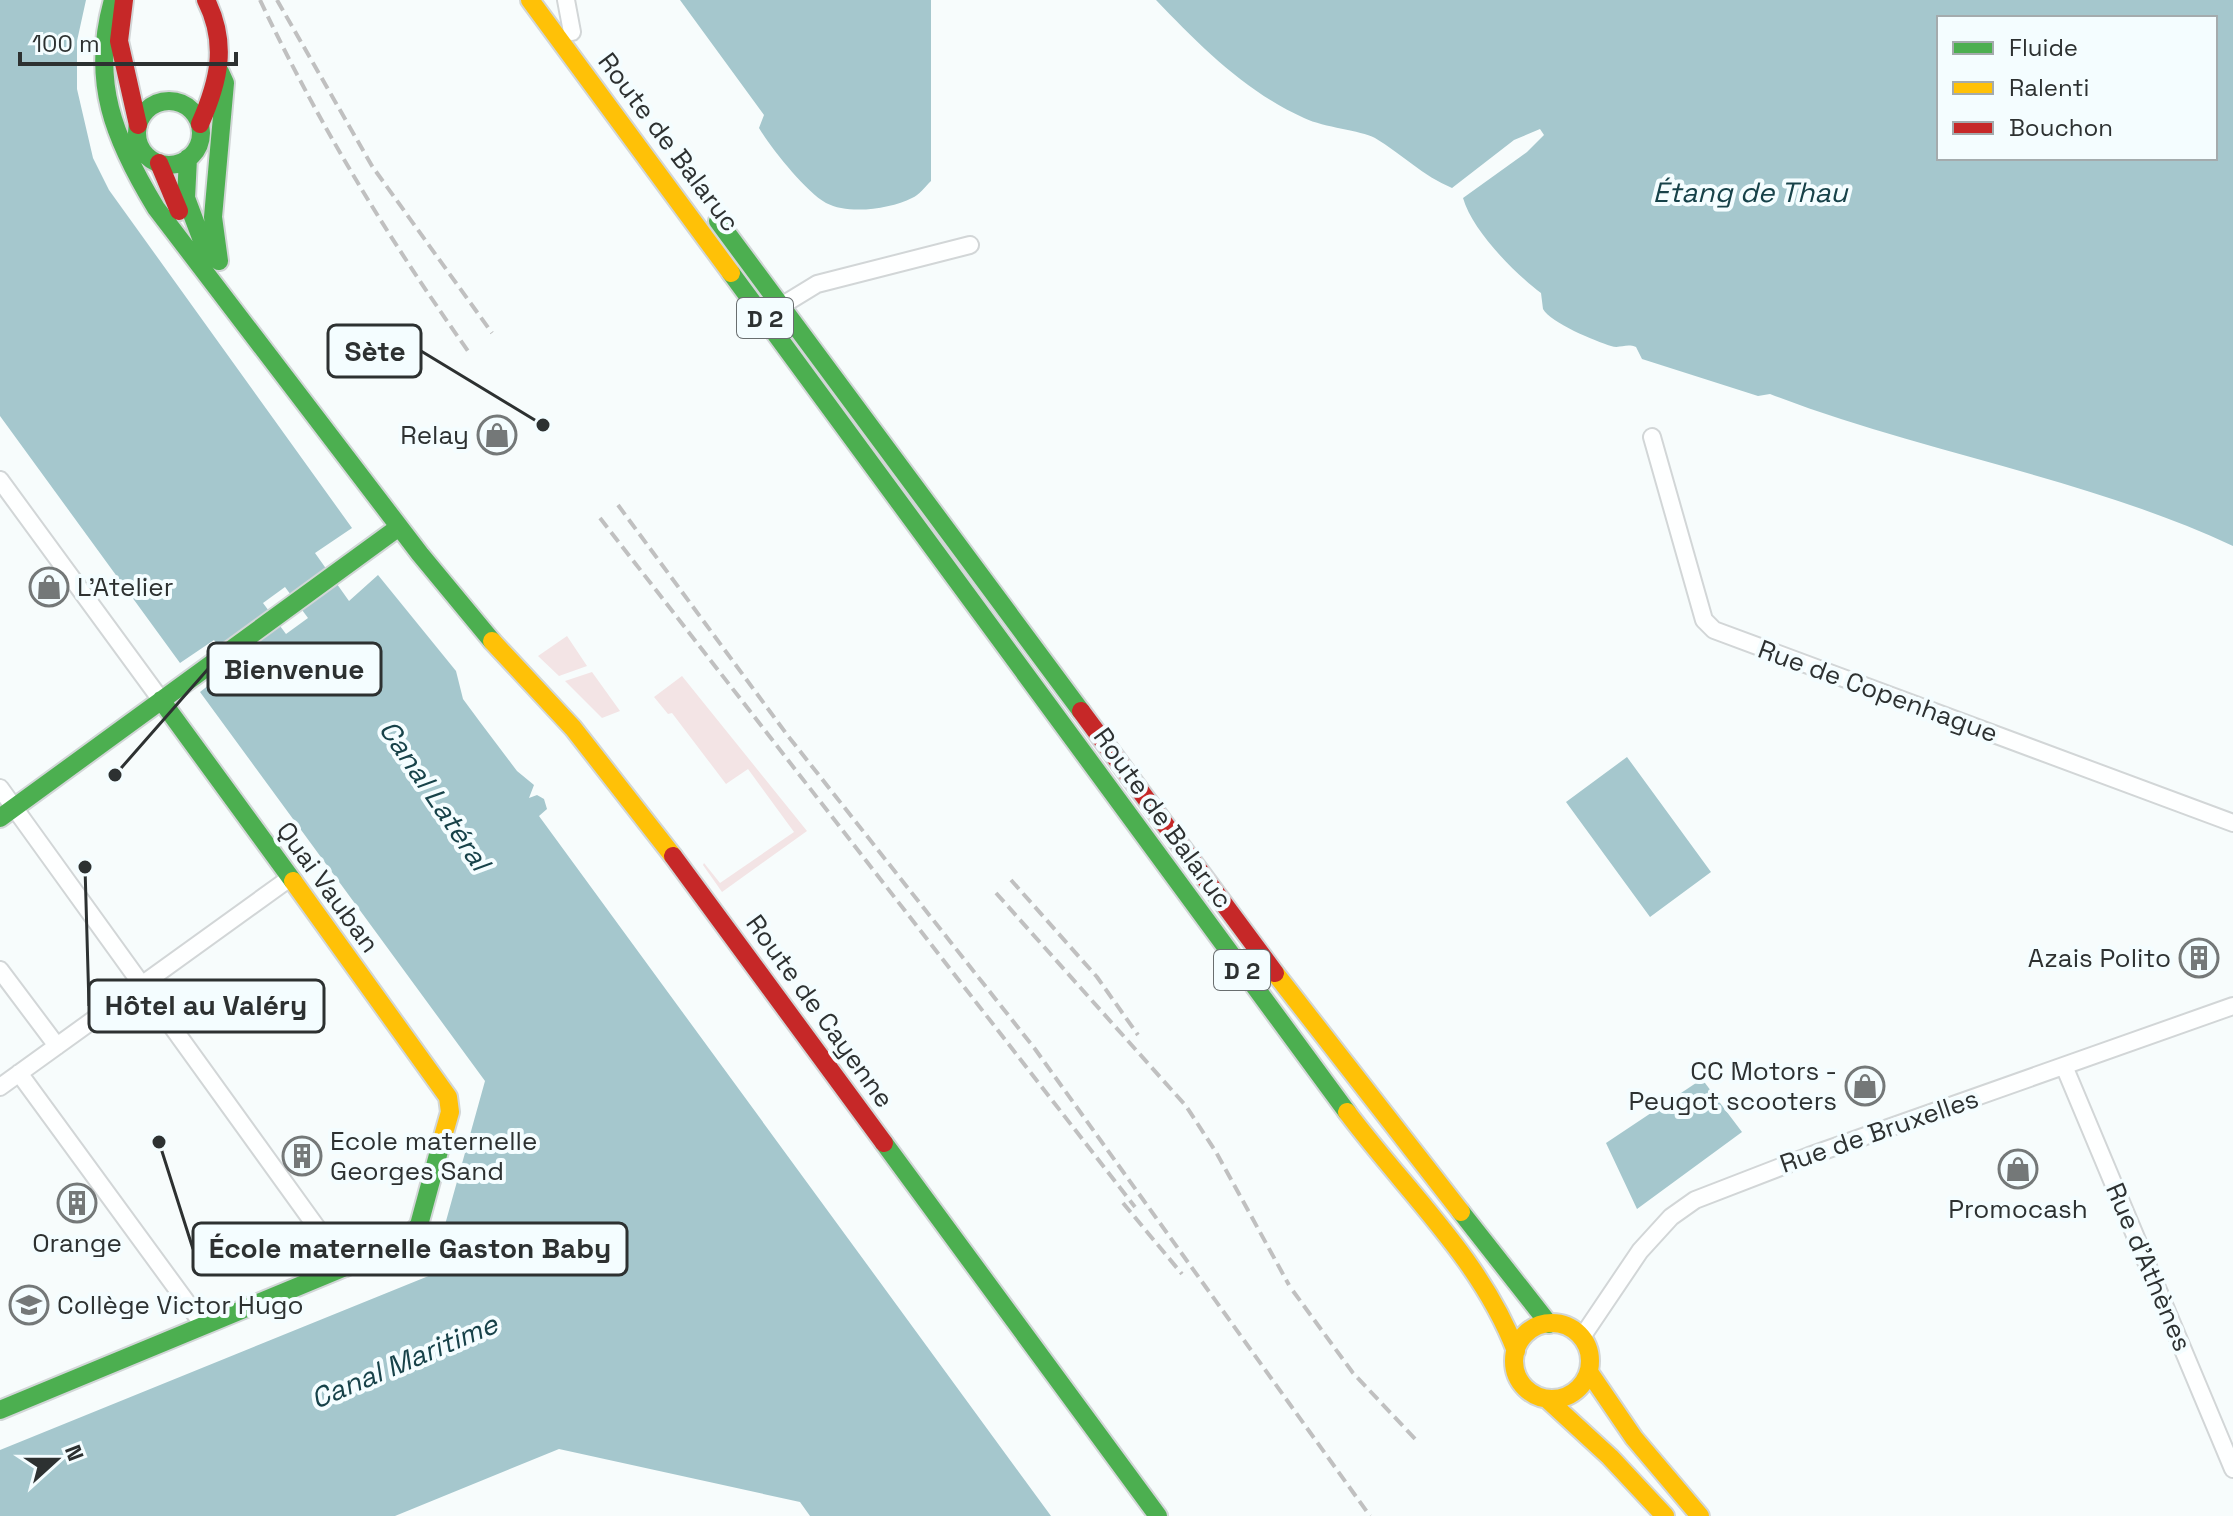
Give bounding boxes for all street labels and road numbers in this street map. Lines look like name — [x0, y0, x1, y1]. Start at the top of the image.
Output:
street label: Route de Balaruc — [591, 46, 747, 238]
road number: D 2 — [737, 298, 793, 338]
street label: Rue de Copenhague — [1754, 632, 2002, 750]
street label: Route de Balaruc — [1086, 721, 1240, 915]
street label: Quai Vauban — [269, 815, 387, 959]
street label: Route de Cayenne — [738, 908, 902, 1114]
road number: D 2 — [1214, 950, 1270, 990]
street label: Rue de Bruxelles — [1775, 1081, 1983, 1181]
street label: Rue d'Athènes — [2098, 1178, 2200, 1356]

